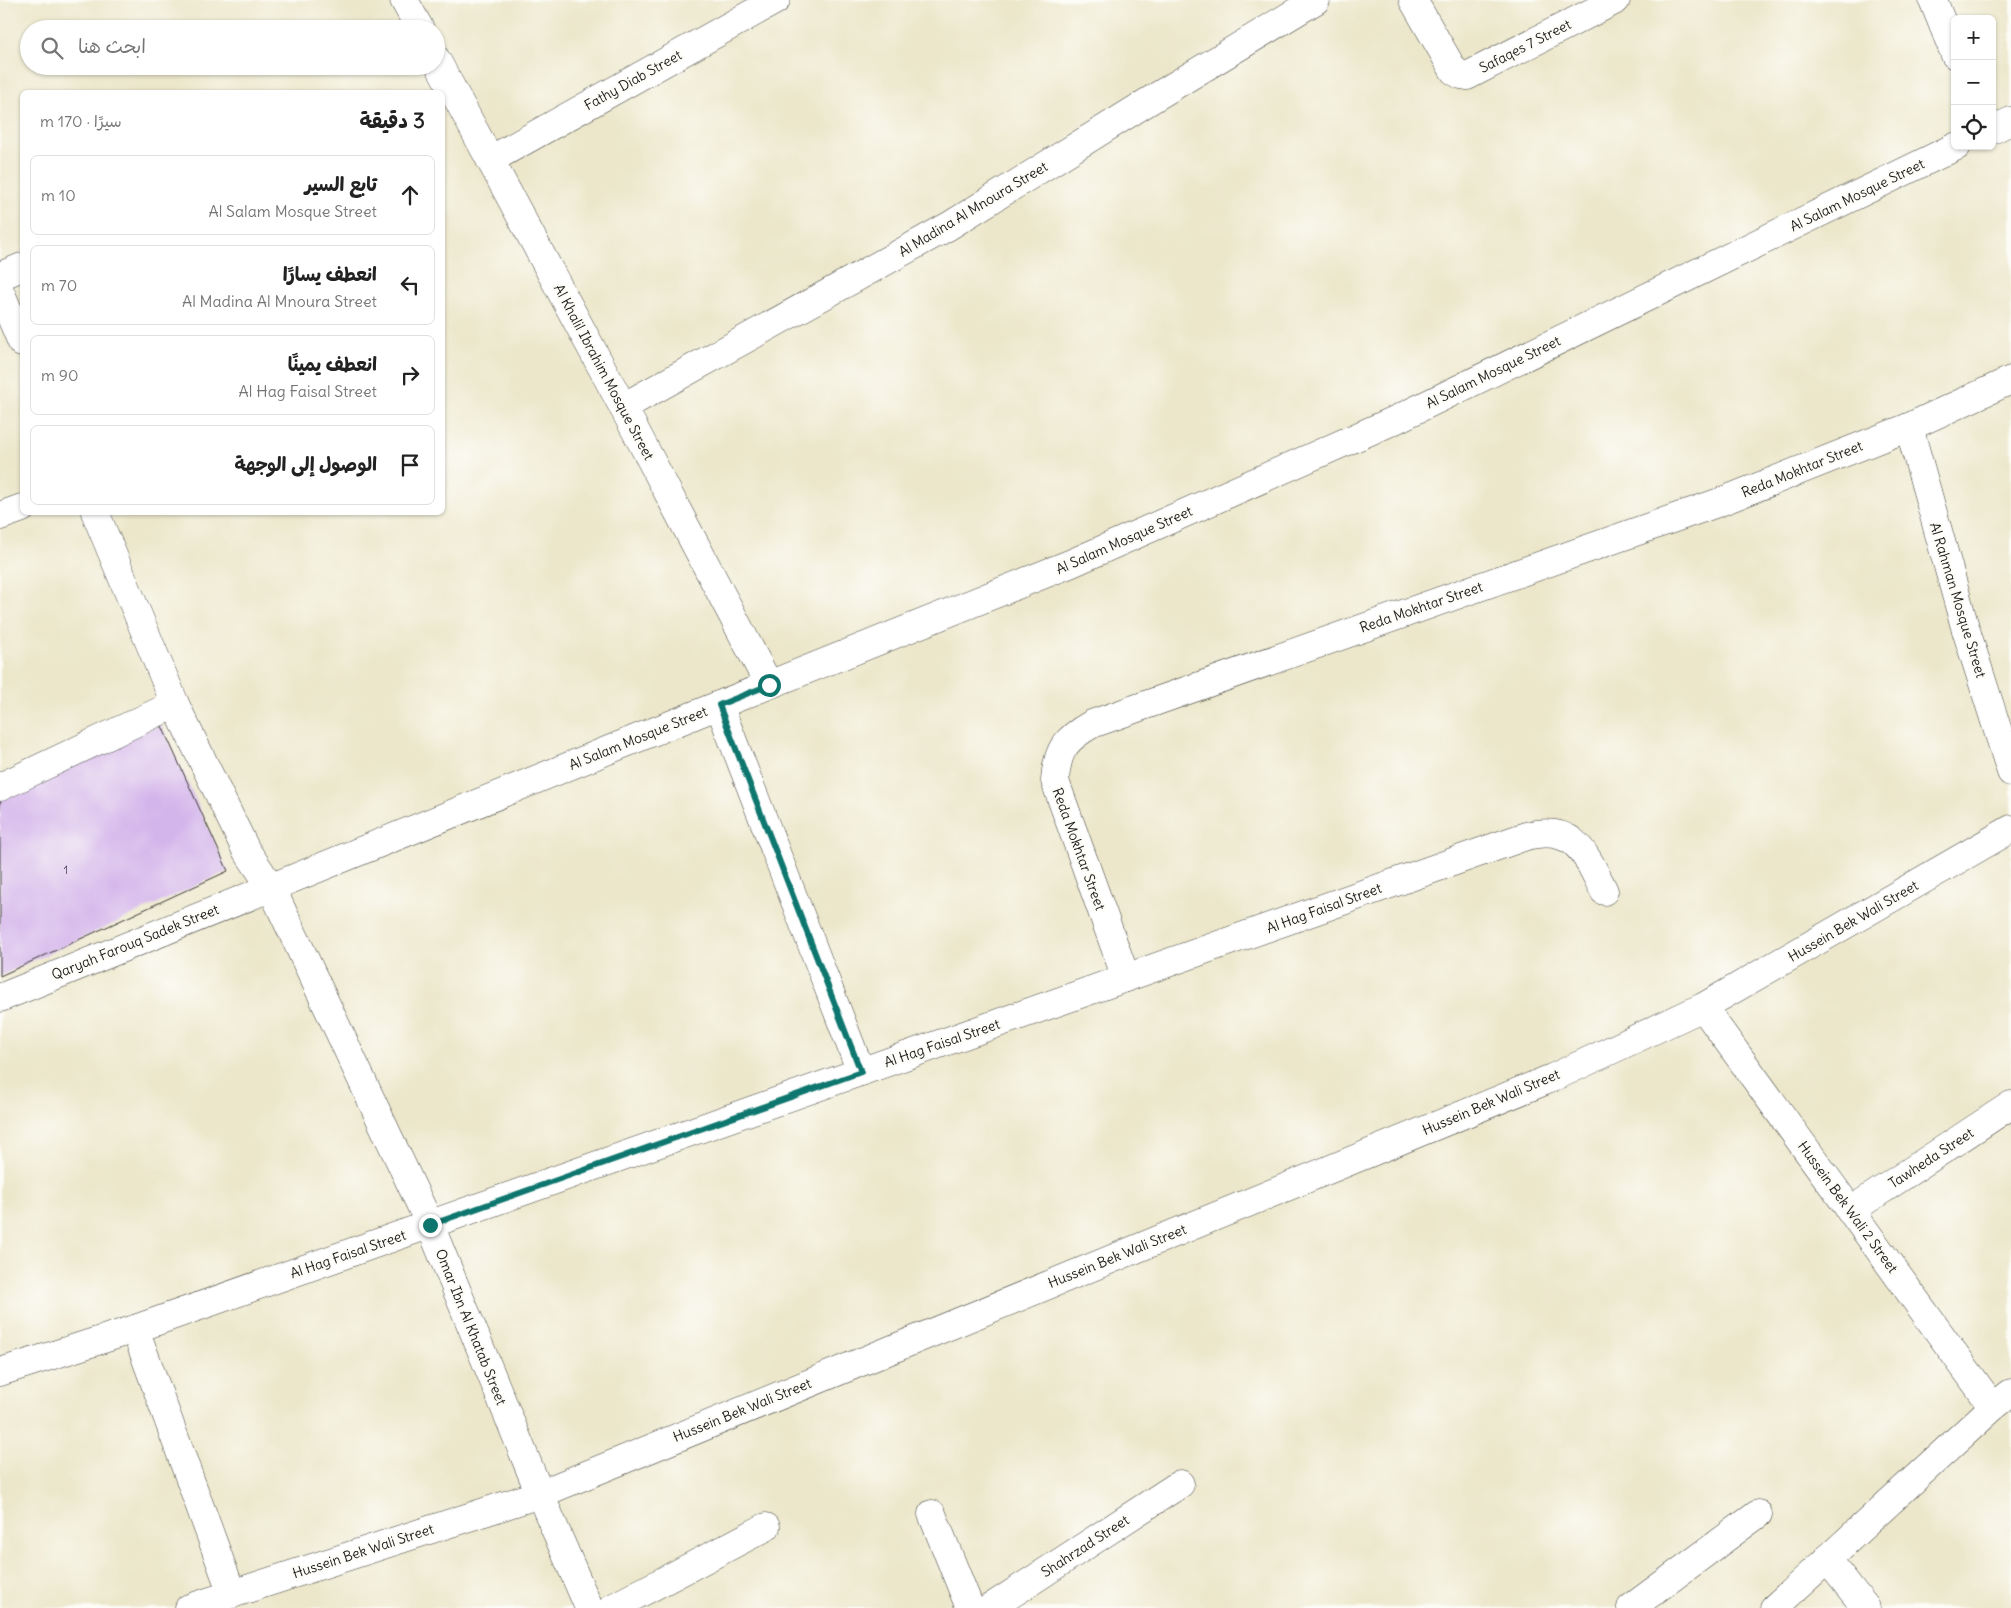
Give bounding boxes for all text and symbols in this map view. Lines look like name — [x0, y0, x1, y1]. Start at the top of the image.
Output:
street label: Safaqes 7 Street — [1476, 15, 1574, 77]
map controls — [1951, 15, 1996, 150]
button: + — [1951, 15, 1996, 60]
search box — [20, 20, 445, 75]
icon: search — [38, 34, 66, 62]
text: ابحث هنا — [78, 34, 146, 58]
street label: Fathy Diab Street — [581, 46, 685, 114]
button: − — [1951, 60, 1996, 105]
button: locate — [1951, 105, 1996, 150]
text: 3 دقيقة — [360, 107, 425, 134]
text: سيرًا · 170 m — [40, 111, 122, 131]
street label: Al Salam Mosque Street — [1787, 154, 1928, 235]
street label: Al Madina Al Mnoura Street — [895, 157, 1051, 261]
text: تابع السير — [305, 172, 377, 196]
icon: ahead — [396, 181, 424, 209]
text: 10 m — [41, 185, 76, 205]
text: Al Salam Mosque Street — [208, 201, 377, 221]
text: انعطف يسارًا — [283, 262, 377, 286]
icon: left — [396, 271, 424, 299]
text: 70 m — [41, 275, 77, 295]
street label: Al Khalil Ibrahim Mosque Street — [550, 281, 658, 463]
text: Al Madina Al Mnoura Street — [182, 291, 377, 311]
street label: Al Salam Mosque Street — [1423, 331, 1564, 412]
text: انعطف يمينًا — [288, 352, 377, 376]
icon: right — [396, 361, 424, 389]
text: 90 m — [41, 365, 79, 385]
text: Al Hag Faisal Street — [239, 381, 377, 401]
street label: Reda Mokhtar Street — [1739, 436, 1865, 502]
icon: arrive — [396, 451, 424, 479]
text: الوصول إلى الوجهة — [234, 452, 377, 476]
street label: Al Salam Mosque Street — [1053, 502, 1195, 578]
street label: Al Rahman Mosque Street — [1926, 520, 1990, 680]
street label: Reda Mokhtar Street — [1357, 577, 1485, 637]
route start — [758, 674, 781, 697]
street label: Al Salam Mosque Street — [566, 702, 710, 774]
street label: Reda Mokhtar Street — [1048, 785, 1110, 913]
house number: 1 — [64, 863, 68, 877]
street label: Hussein Bek Wali Street — [1785, 876, 1922, 966]
street label: Al Hag Faisal Street — [1264, 879, 1384, 937]
street label: Qaryah Farouq Sadek Street — [49, 900, 222, 984]
street label: Al Hag Faisal Street — [882, 1015, 1002, 1071]
street label: Hussein Bek Wali Street — [1420, 1065, 1563, 1139]
street label: Tawheda Street — [1885, 1124, 1977, 1192]
street label: Hussein Bek Wali 2 Street — [1794, 1138, 1902, 1277]
route end — [419, 1214, 442, 1237]
street label: Hussein Bek Wali Street — [1045, 1220, 1189, 1292]
street label: Al Hag Faisal Street — [288, 1226, 408, 1282]
street label: Omar Ibn Al Khatab Street — [431, 1246, 511, 1408]
street label: Hussein Bek Wali Street — [670, 1374, 814, 1446]
street label: Shahrzad Street — [1038, 1511, 1133, 1581]
street label: Hussein Bek Wali Street — [290, 1520, 436, 1582]

